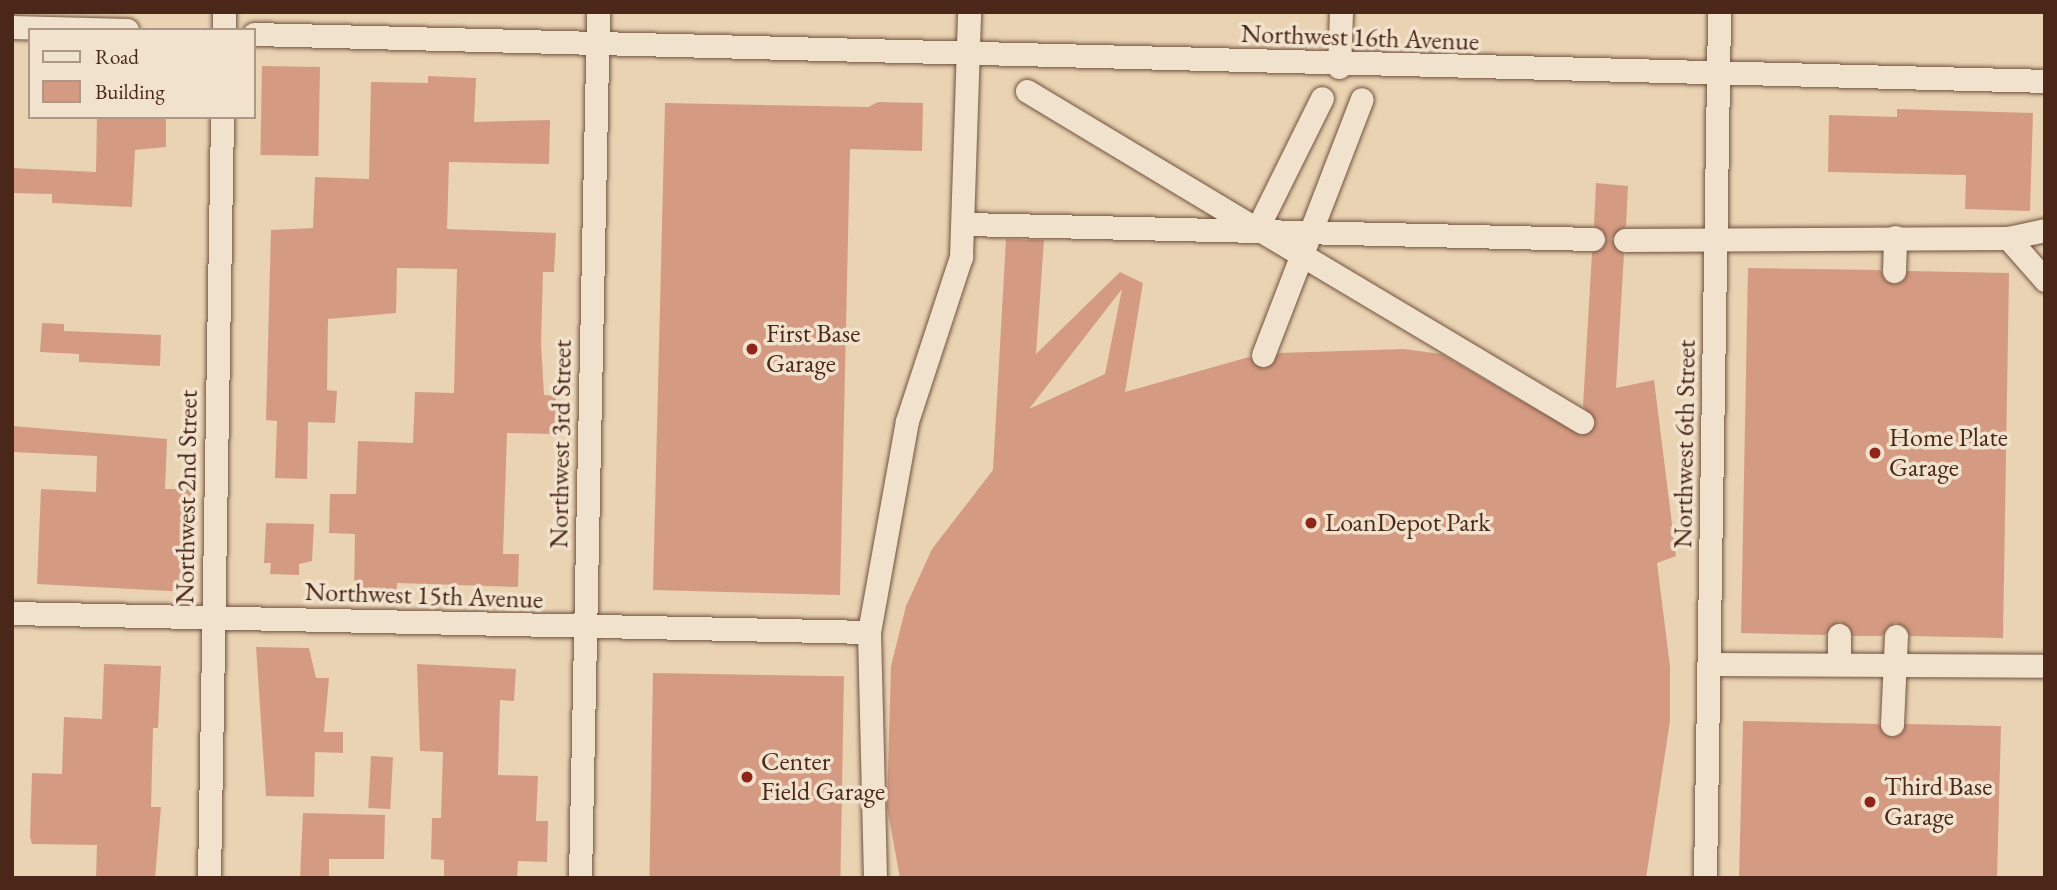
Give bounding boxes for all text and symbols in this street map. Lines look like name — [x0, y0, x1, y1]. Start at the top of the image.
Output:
street label: Northwest 16th Avenue — [1240, 18, 1480, 58]
legend — [28, 28, 256, 119]
text: Road — [95, 43, 139, 70]
text: Building — [95, 78, 165, 105]
place label: First Base Garage — [766, 318, 860, 380]
street label: Northwest 3rd Street — [544, 339, 578, 549]
street label: Northwest 6th Street — [1668, 340, 1702, 548]
marker: First Base Garage — [744, 341, 760, 357]
street label: Northwest 2nd Street — [170, 390, 204, 604]
place label: Home Plate Garage — [1889, 422, 2008, 484]
marker: Home Plate Garage — [1867, 445, 1883, 461]
place label: LoanDepot Park — [1325, 507, 1490, 539]
marker: LoanDepot Park — [1303, 515, 1319, 531]
street label: Northwest 15th Avenue — [304, 576, 544, 616]
place label: Center Field Garage — [761, 746, 885, 808]
marker: Center Field Garage — [739, 769, 755, 785]
place label: Third Base Garage — [1884, 771, 1992, 832]
marker: Third Base Garage — [1862, 794, 1878, 810]

